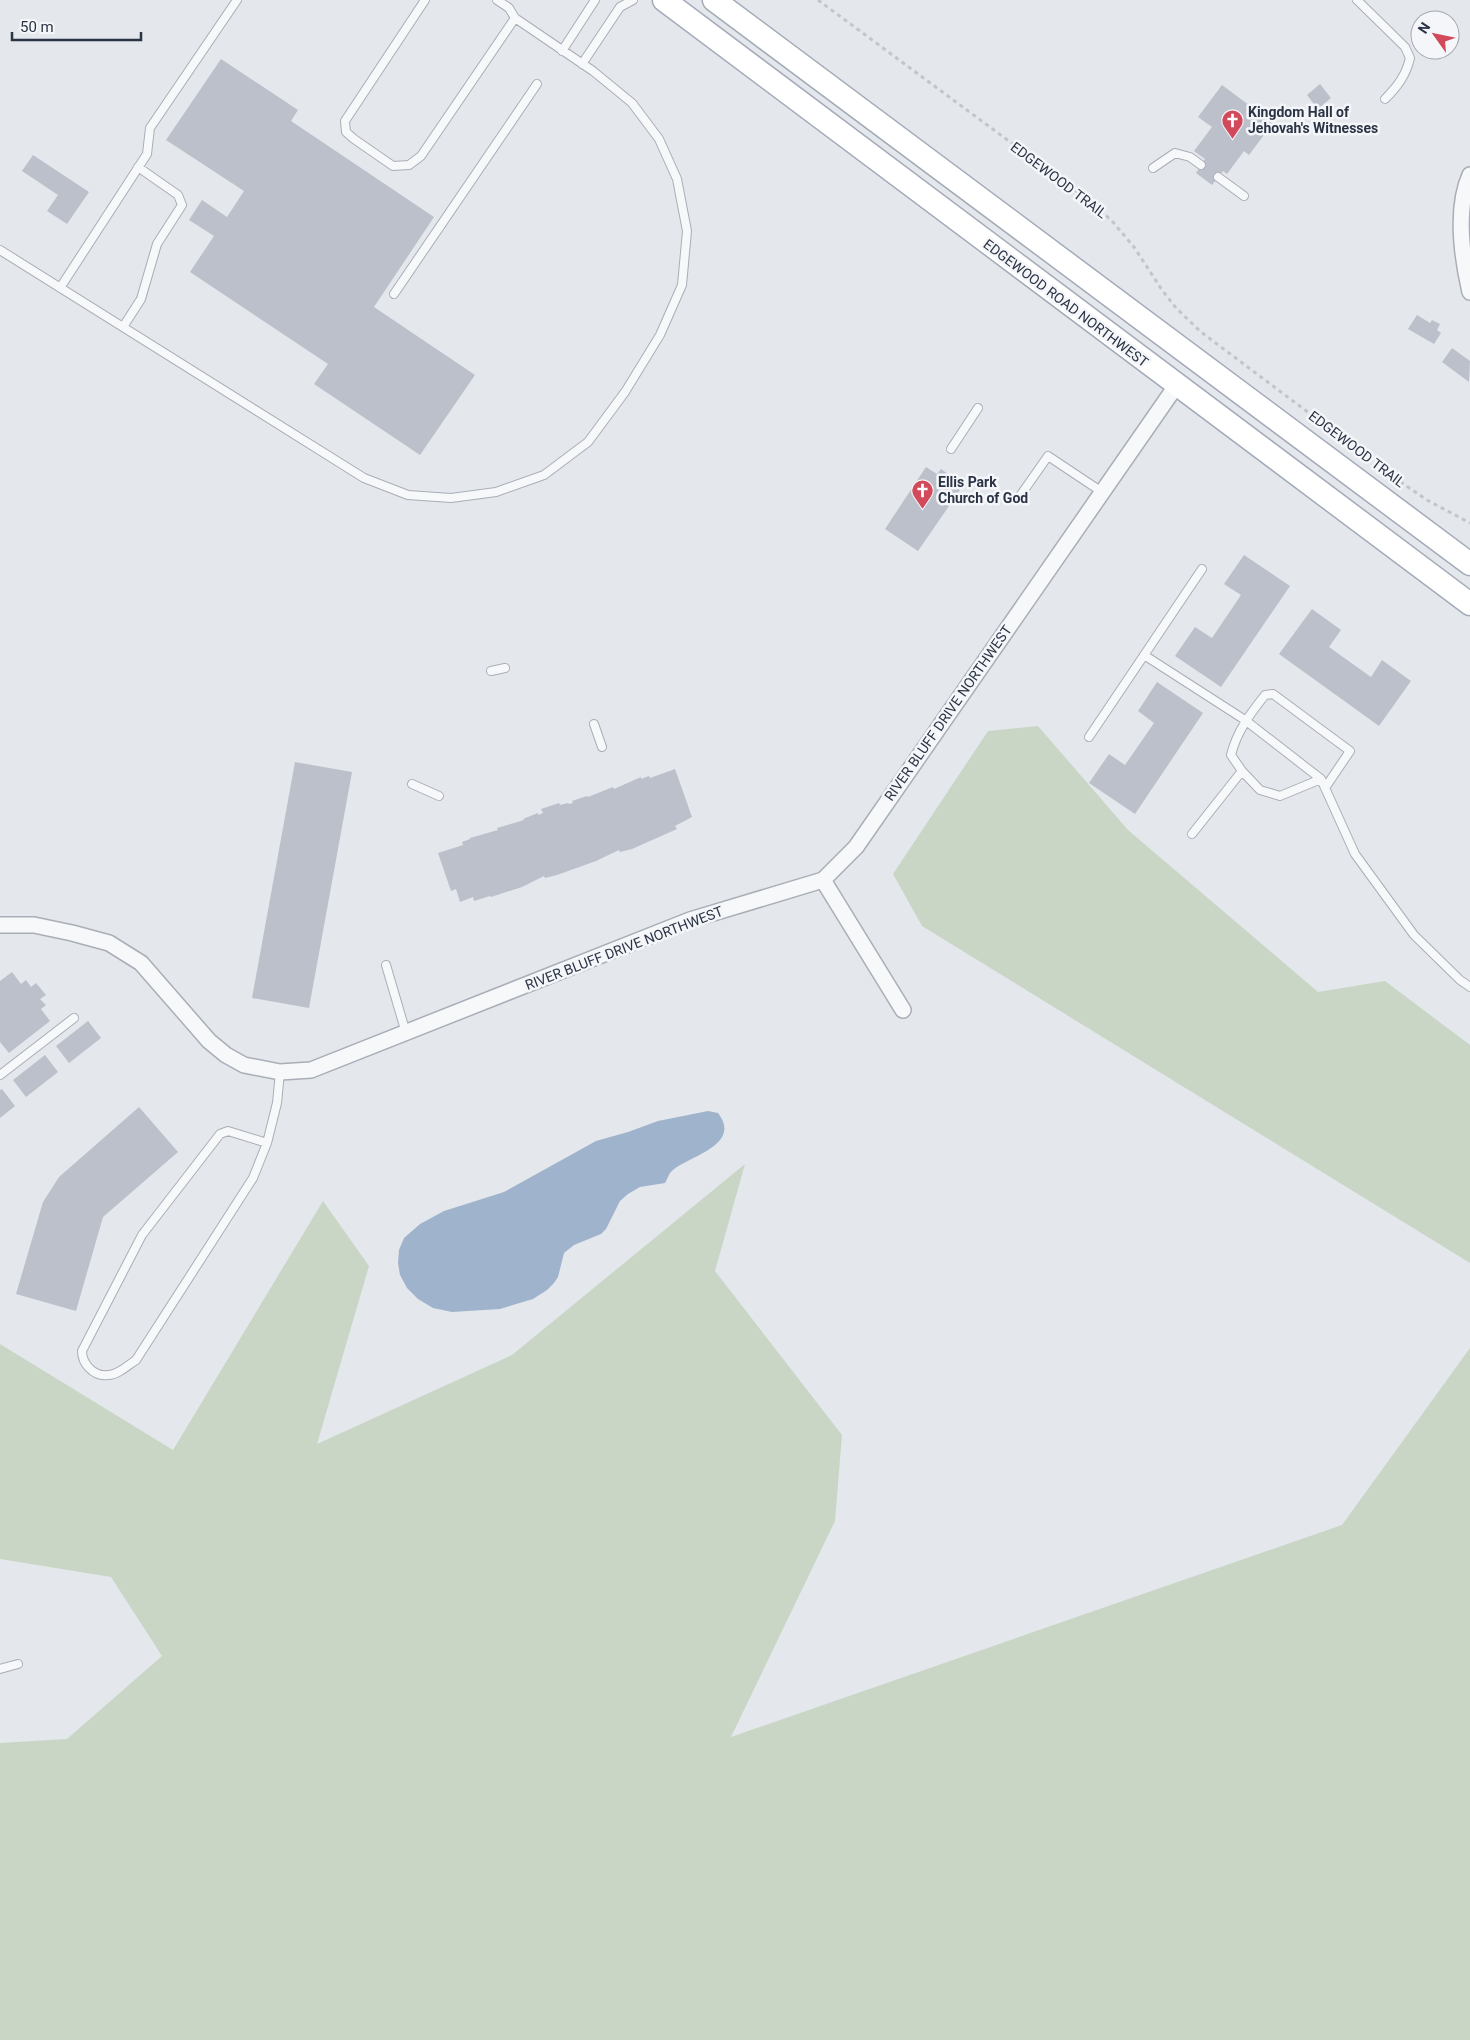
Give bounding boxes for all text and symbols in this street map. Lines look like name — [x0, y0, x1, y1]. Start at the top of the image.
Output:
scale bar — [12, 10, 141, 42]
north arrow — [1410, 10, 1460, 60]
text: 50 m — [20, 18, 54, 36]
text: N — [1415, 19, 1434, 36]
place label: Kingdom Hall of Jehovah's Witnesses — [1248, 104, 1378, 136]
church icon: Kingdom Hall of Jehovah's Witnesses — [1220, 108, 1244, 139]
street label: EDGEWOOD TRAIL — [1008, 139, 1111, 222]
street label: EDGEWOOD ROAD NORTHWEST — [981, 236, 1152, 371]
street label: EDGEWOOD TRAIL — [1306, 408, 1409, 491]
place label: Ellis Park Church of God — [938, 474, 1028, 506]
church icon: Ellis Park Church of God — [910, 478, 934, 509]
street label: RIVER BLUFF DRIVE NORTHWEST — [881, 622, 1015, 804]
street label: RIVER BLUFF DRIVE NORTHWEST — [523, 903, 726, 993]

